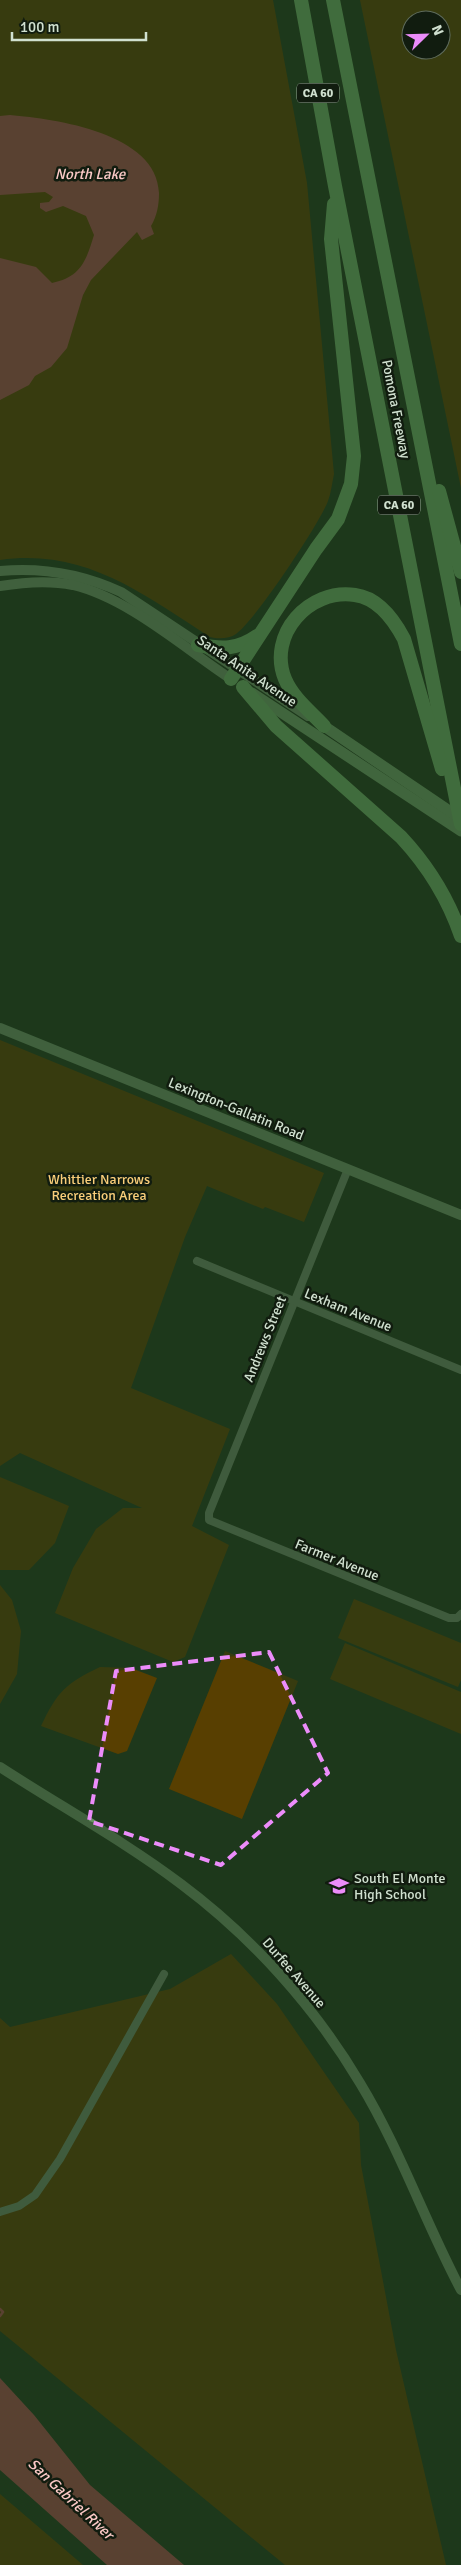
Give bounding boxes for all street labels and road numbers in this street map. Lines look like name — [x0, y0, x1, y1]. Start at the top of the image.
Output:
road number: CA 60 — [297, 84, 339, 102]
street label: Pomona Freeway — [378, 358, 414, 460]
road number: CA 60 — [378, 496, 420, 514]
street label: Santa Anita Avenue — [194, 631, 300, 711]
street label: Lexington-Gallatin Road — [166, 1074, 306, 1144]
street label: Lexham Avenue — [302, 1285, 394, 1335]
street label: Andrews Street — [240, 1293, 290, 1384]
street label: Farmer Avenue — [292, 1535, 382, 1585]
street label: Durfee Avenue — [259, 1934, 329, 2012]

